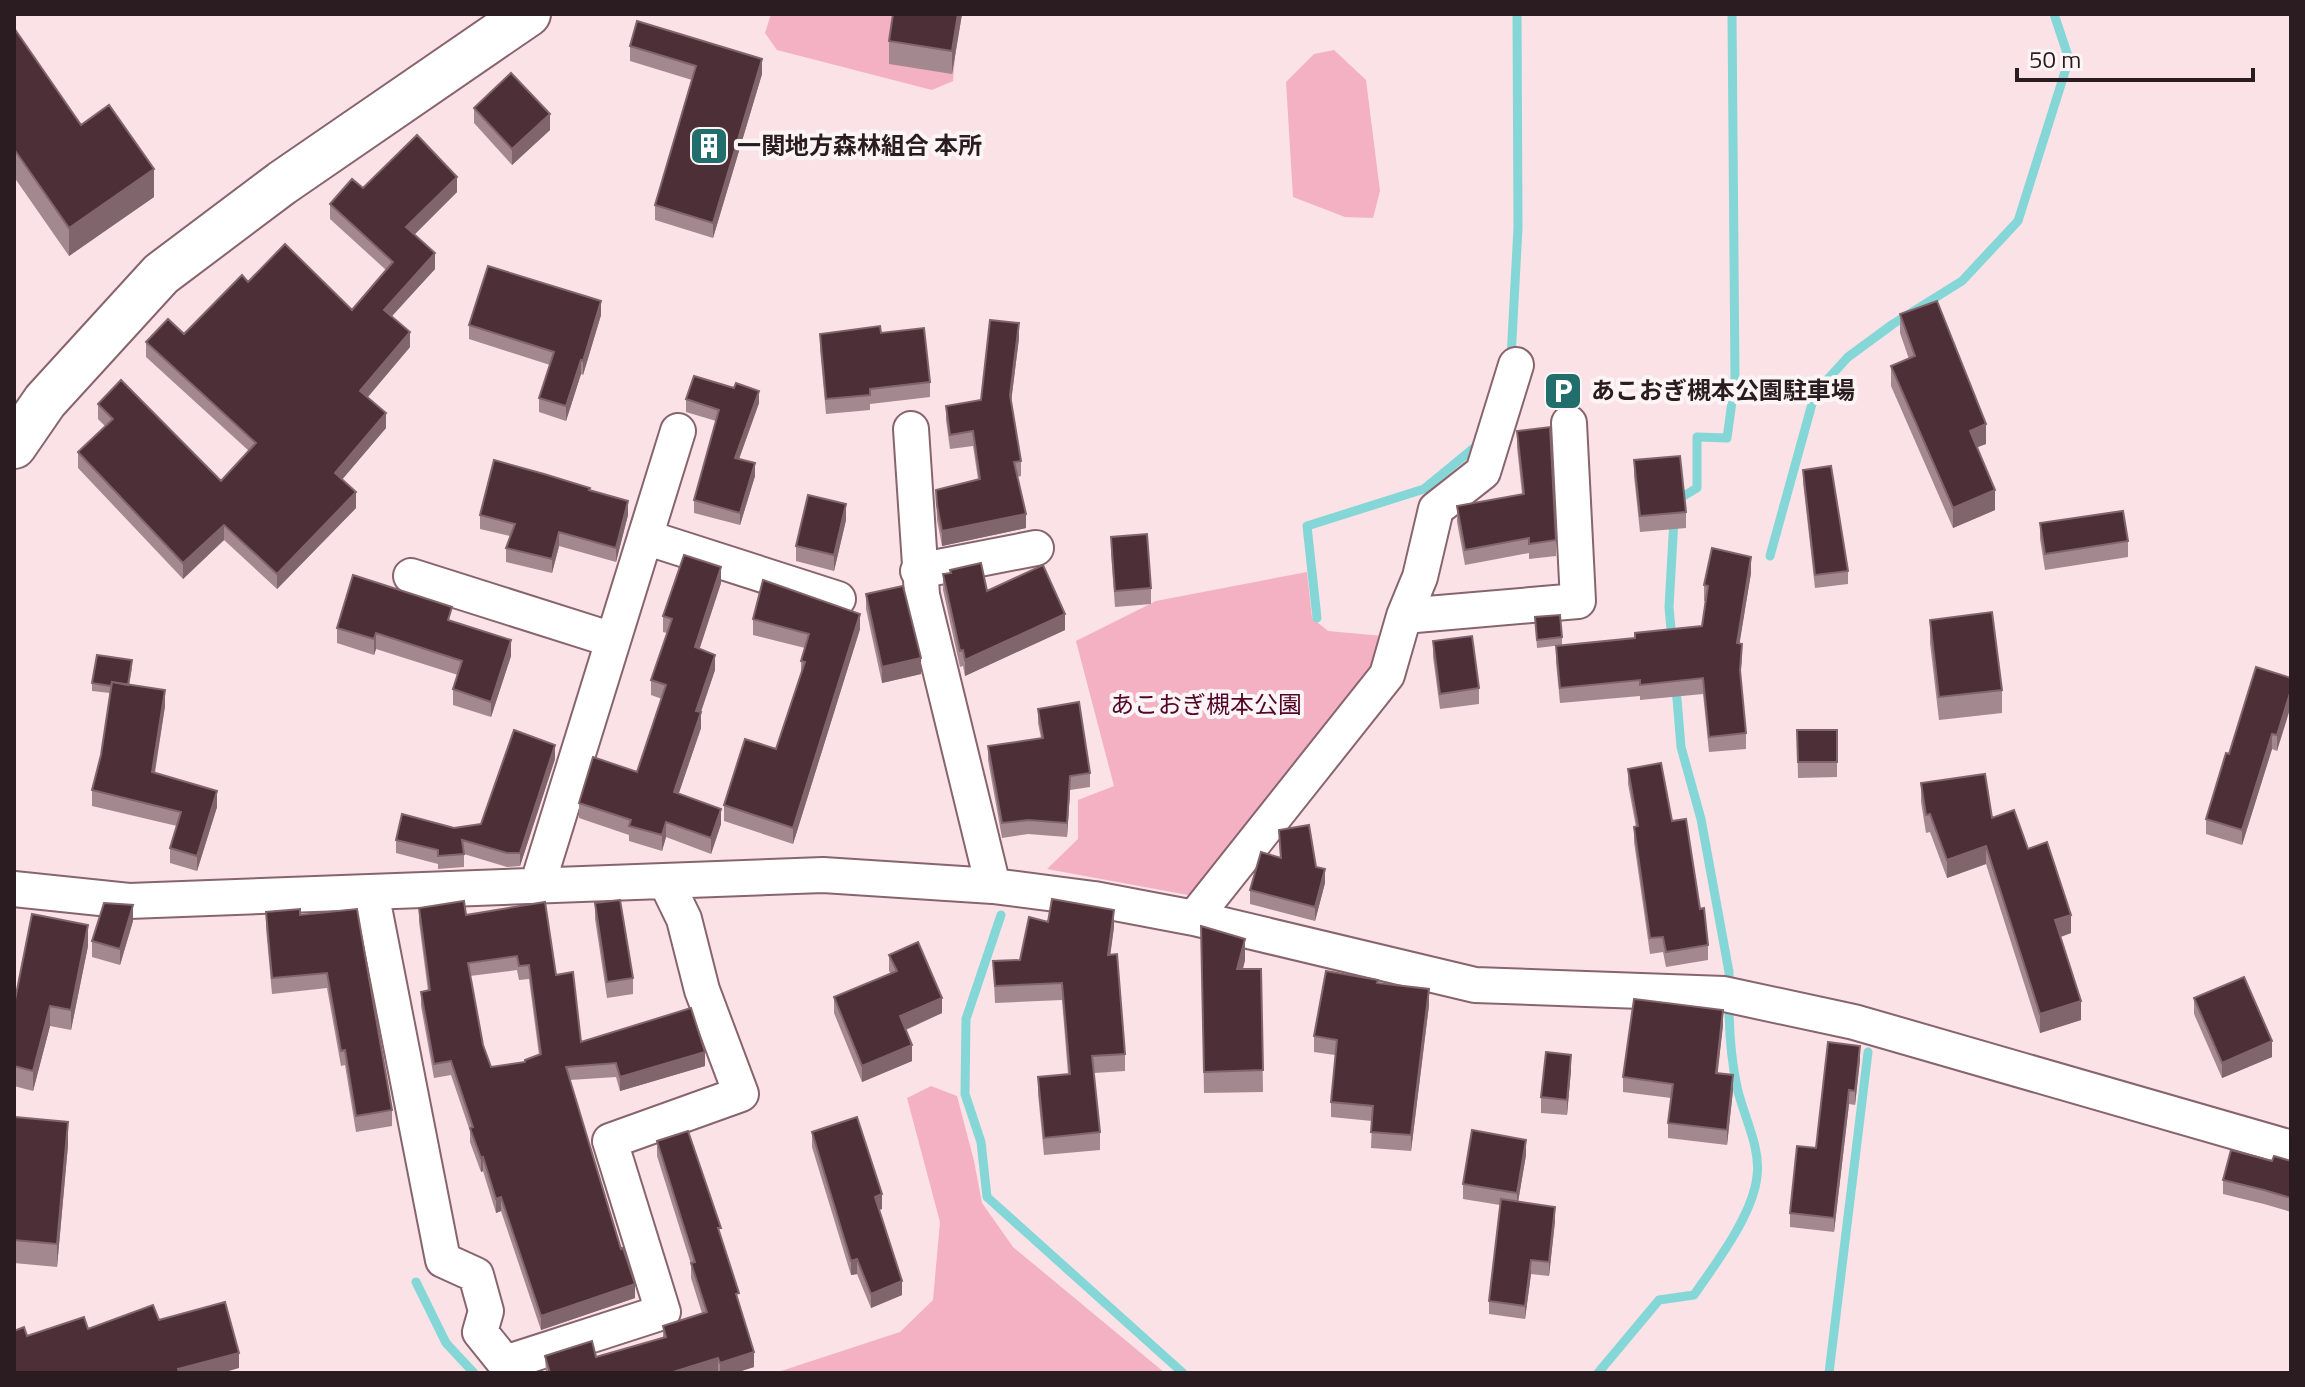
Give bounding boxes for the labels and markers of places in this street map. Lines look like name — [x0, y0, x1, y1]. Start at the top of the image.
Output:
building icon: 一関地方森林組合 本所 — [688, 125, 730, 167]
place label: 一関地方森林組合 本所 — [737, 127, 982, 163]
parking icon: あこおぎ槻本公園駐車場 — [1542, 370, 1584, 412]
place label: あこおぎ槻本公園駐車場 — [1591, 372, 1855, 408]

